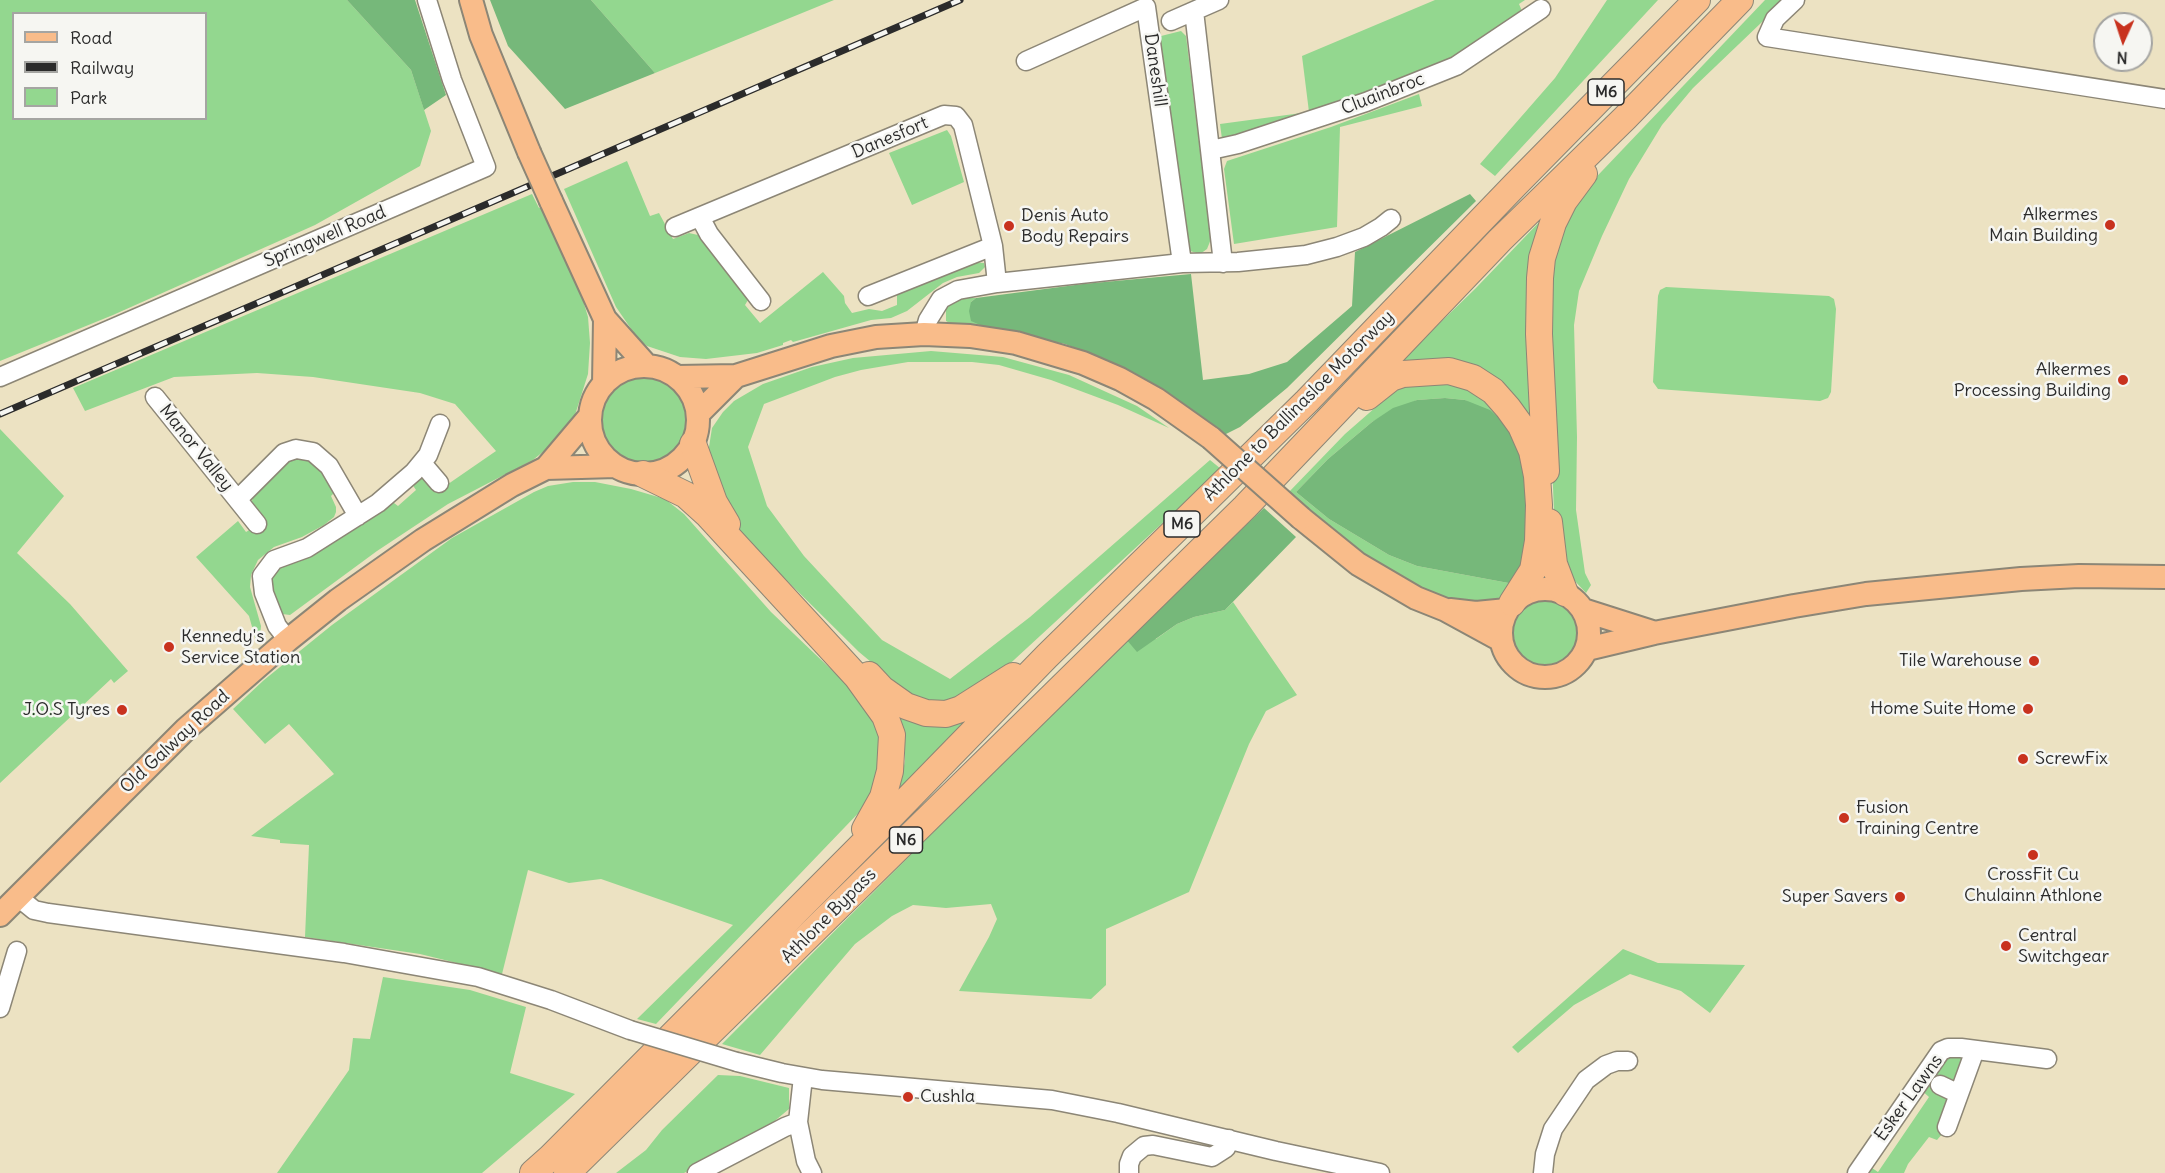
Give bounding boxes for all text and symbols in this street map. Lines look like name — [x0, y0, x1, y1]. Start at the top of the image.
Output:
legend — [12, 12, 207, 120]
north arrow — [2093, 12, 2153, 72]
text: Road — [70, 26, 112, 49]
street label: Daneshill — [1139, 32, 1171, 108]
text: N — [2116, 48, 2128, 68]
text: Railway — [70, 56, 134, 79]
street label: Cluainbroc — [1338, 68, 1428, 120]
road number: M6 — [1588, 79, 1624, 105]
text: Park — [70, 86, 107, 109]
street label: Danesfort — [849, 112, 931, 164]
street label: Springwell Road — [261, 202, 389, 272]
place label: Alkermes Main Building — [1989, 204, 2098, 246]
place label: Denis Auto Body Repairs — [1021, 205, 1129, 248]
marker: Alkermes Main Building — [2103, 218, 2117, 232]
marker: Denis Auto Body Repairs — [1002, 219, 1016, 233]
street label: Athlone to Ballinasloe Motorway — [1199, 306, 1399, 506]
place label: Alkermes Processing Building — [1954, 359, 2111, 401]
marker: Alkermes Processing Building — [2116, 373, 2130, 387]
street label: Manor Valley — [154, 400, 238, 496]
road number: M6 — [1164, 511, 1200, 537]
place label: Kennedy's Service Station — [181, 626, 300, 668]
marker: Kennedy's Service Station — [162, 640, 176, 654]
place label: Tile Warehouse — [1899, 650, 2022, 672]
marker: Tile Warehouse — [2027, 654, 2041, 668]
street label: Old Galway Road — [116, 686, 234, 798]
place label: Home Suite Home — [1870, 698, 2016, 720]
place label: J.O.S Tyres — [23, 699, 110, 721]
marker: Home Suite Home — [2021, 702, 2035, 716]
marker: J.O.S Tyres — [115, 703, 129, 717]
place label: ScrewFix — [2035, 748, 2108, 770]
marker: ScrewFix — [2016, 752, 2030, 766]
place label: Fusion Training Centre — [1856, 797, 1979, 840]
marker: Fusion Training Centre — [1837, 811, 1851, 825]
road number: N6 — [890, 827, 922, 853]
marker: CrossFit Cu Chulainn Athlone — [2026, 848, 2040, 862]
street label: Athlone Bypass — [777, 864, 881, 968]
place label: CrossFit Cu Chulainn Athlone — [1964, 864, 2102, 906]
place label: Super Savers — [1782, 886, 1888, 908]
marker: Super Savers — [1893, 890, 1907, 904]
place label: Central Switchgear — [2018, 925, 2109, 968]
marker: Central Switchgear — [1999, 939, 2013, 953]
street label: Esker Lawns — [1870, 1050, 1948, 1146]
place label: Cushla — [920, 1086, 975, 1108]
marker: Cushla — [901, 1090, 915, 1104]

